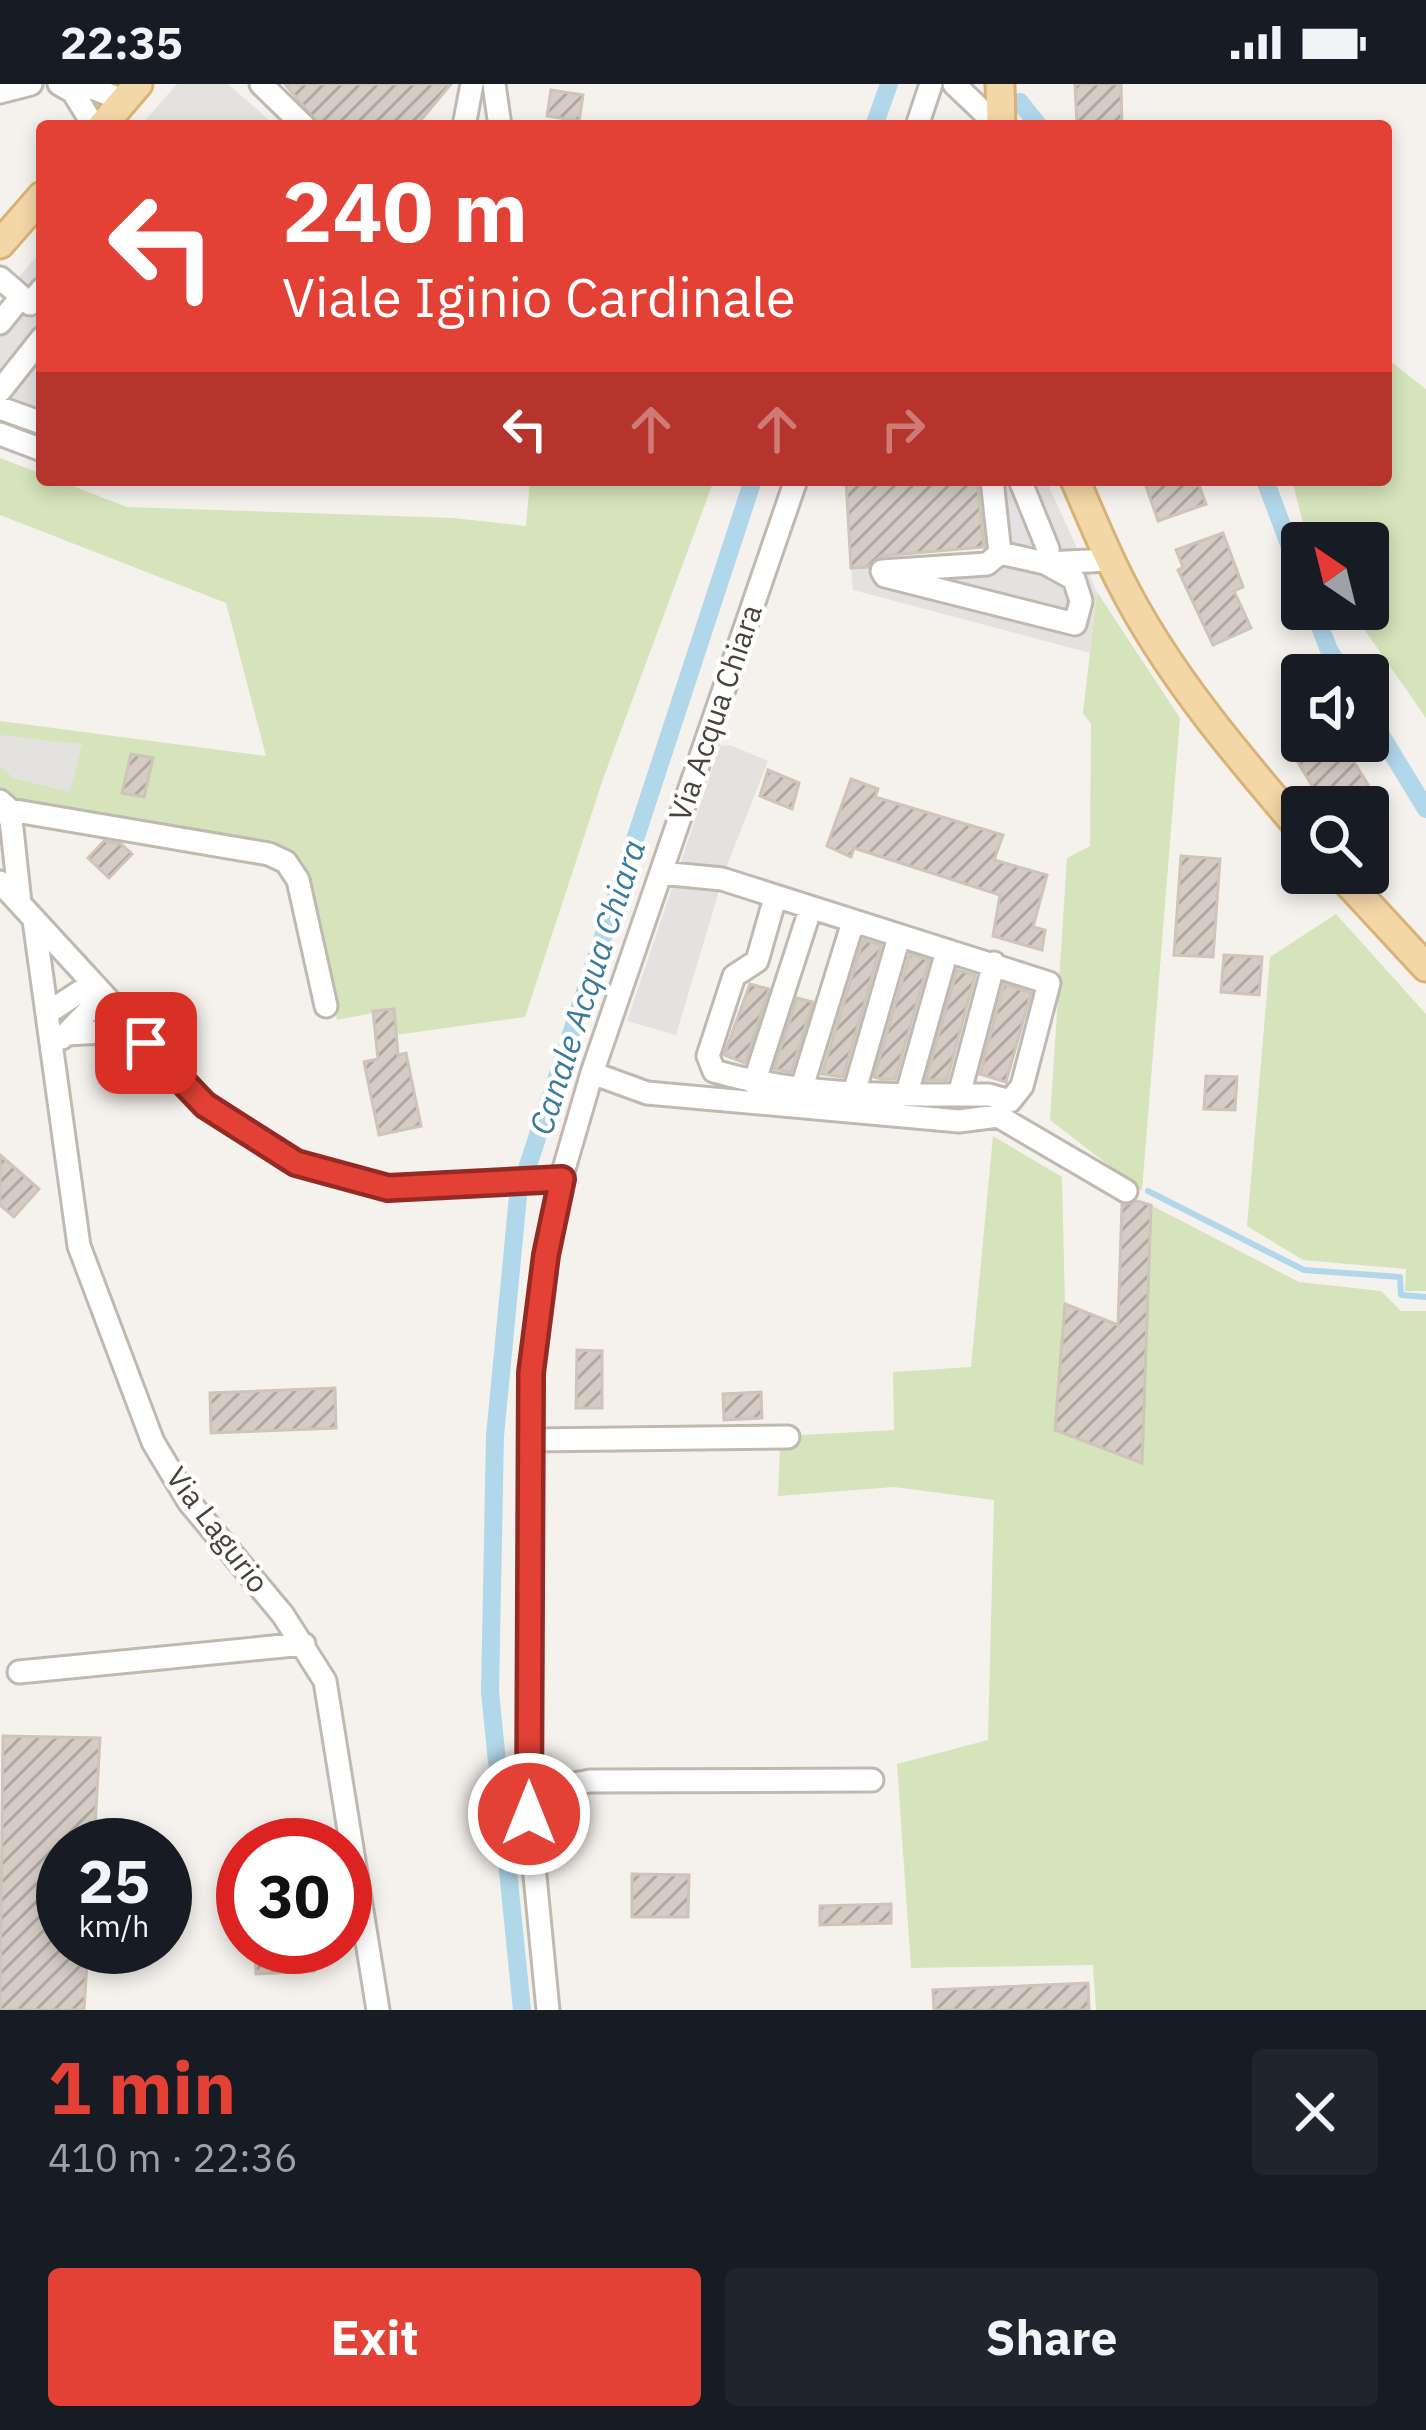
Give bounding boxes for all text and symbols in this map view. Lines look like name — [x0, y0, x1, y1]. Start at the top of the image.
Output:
text: 22:35 — [60, 13, 183, 71]
text: 240 m — [282, 156, 528, 265]
icon: left — [84, 168, 240, 324]
text: Viale Iginio Cardinale — [282, 262, 796, 332]
icon: left — [492, 396, 558, 462]
icon: ahead — [618, 396, 684, 462]
icon: ahead — [744, 396, 810, 462]
icon: right — [870, 396, 936, 462]
north arrow — [1281, 522, 1389, 630]
map controls — [1281, 522, 1389, 894]
street label: Via Acqua Chiara — [659, 599, 770, 826]
button: sound — [1281, 654, 1389, 762]
button: search — [1281, 786, 1389, 894]
water label: Canale Acqua Chiara — [519, 834, 655, 1140]
pin — [95, 992, 197, 1094]
icon: arrive — [113, 1010, 179, 1076]
street label: Via Lagurio — [158, 1458, 278, 1600]
position arrow — [466, 1751, 592, 1877]
speed limit sign: 30 — [216, 1818, 372, 1974]
text: 25 — [78, 1841, 150, 1920]
text: km/h — [79, 1906, 149, 1945]
text: 1 min — [48, 2040, 236, 2134]
button: close — [1252, 2049, 1378, 2175]
text: 410 m · 22:36 — [48, 2132, 298, 2183]
button: Exit — [48, 2268, 701, 2406]
button: Share — [725, 2268, 1378, 2406]

